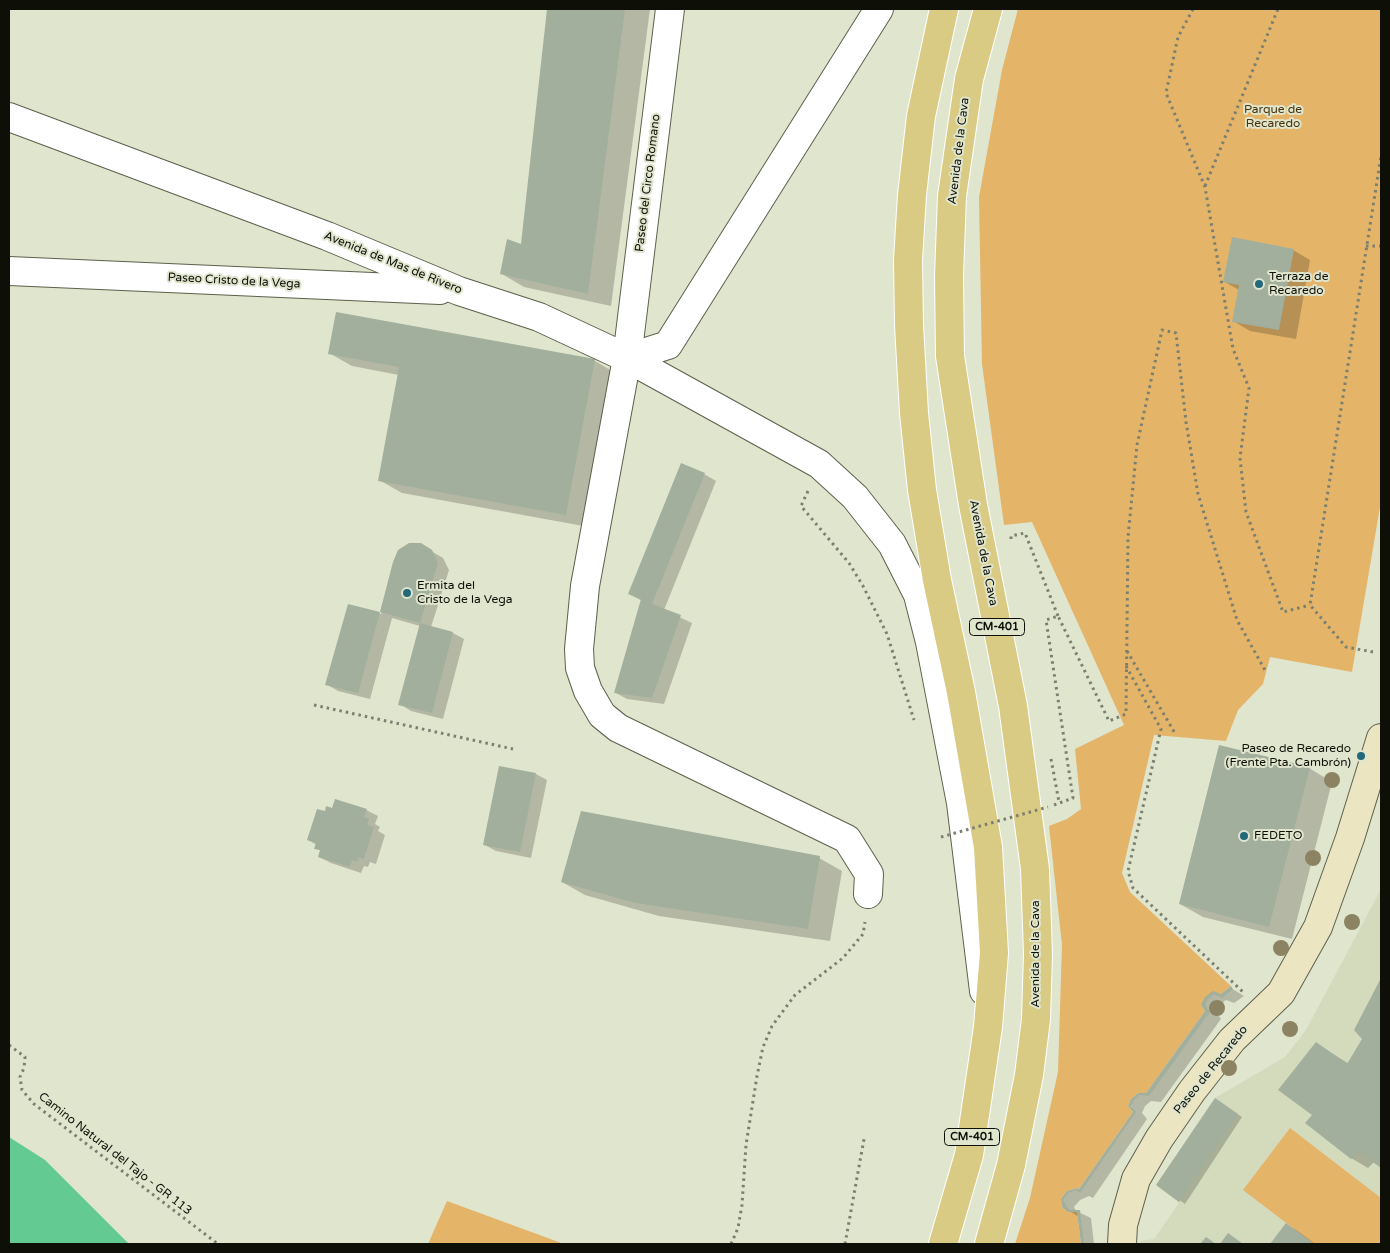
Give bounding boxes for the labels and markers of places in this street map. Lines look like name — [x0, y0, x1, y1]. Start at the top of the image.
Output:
place label: Terraza de Recaredo — [1269, 270, 1328, 298]
marker: Terraza de Recaredo — [1253, 278, 1265, 290]
place label: Ermita del Cristo de la Vega — [417, 579, 513, 607]
marker: Ermita del Cristo de la Vega — [401, 587, 413, 599]
place label: Paseo de Recaredo (Frente Pta. Cambrón) — [1225, 742, 1351, 770]
marker: Paseo de Recaredo (Frente Pta. Cambrón) — [1355, 750, 1367, 762]
place label: FEDETO — [1254, 829, 1302, 843]
marker: FEDETO — [1238, 830, 1250, 842]

